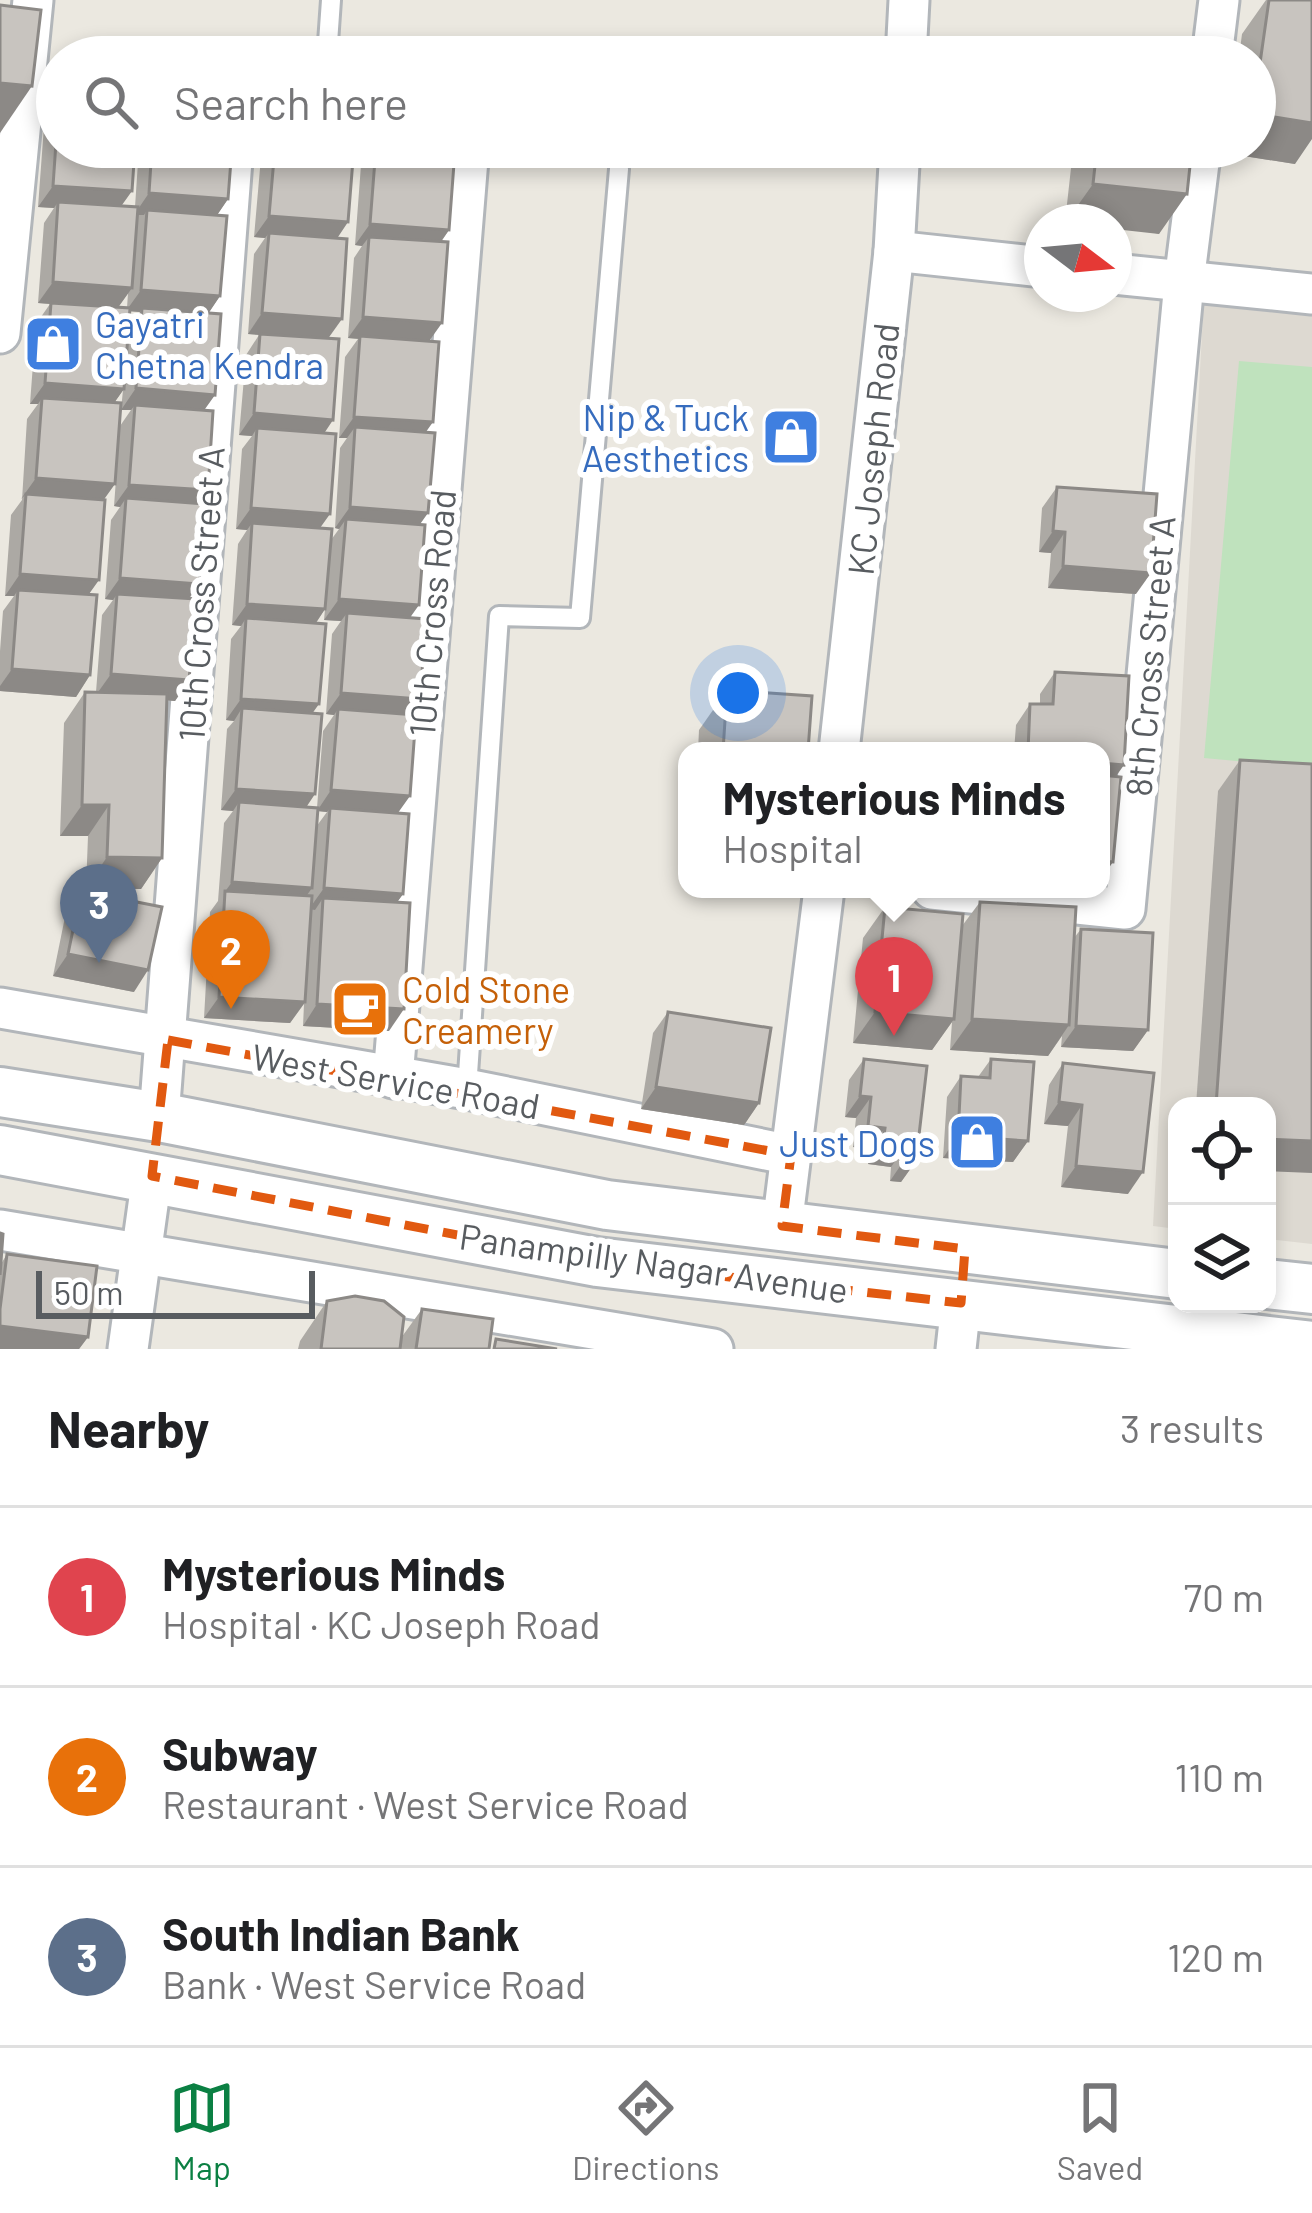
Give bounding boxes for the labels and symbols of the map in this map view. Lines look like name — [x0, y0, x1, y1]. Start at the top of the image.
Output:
north arrow — [1024, 204, 1132, 312]
place label: Gayatri Chetna Kendra — [95, 302, 324, 386]
shop icon: Gayatri Chetna Kendra — [22, 313, 84, 375]
street label: KC Joseph Road — [837, 321, 907, 577]
place label: Nip & Tuck Aesthetics — [582, 395, 749, 479]
shop icon: Nip & Tuck Aesthetics — [760, 406, 822, 468]
street label: 10th Cross Street A — [168, 445, 232, 743]
street label: 10th Cross Road — [399, 488, 463, 738]
street label: 8th Cross Street A — [1115, 514, 1183, 798]
your location — [708, 663, 768, 723]
pin: 3 — [60, 864, 138, 963]
pin: 2 — [192, 910, 270, 1009]
pin: 1 — [855, 937, 933, 1036]
place label: Cold Stone Creamery — [402, 967, 570, 1051]
cafe icon: Cold Stone Creamery — [329, 978, 391, 1040]
street label: West Service Road — [249, 1034, 543, 1126]
shop icon: Just Dogs — [946, 1111, 1008, 1173]
place label: Just Dogs — [779, 1121, 935, 1164]
street label: Panampilly Nagar Avenue — [457, 1213, 851, 1311]
scale bar — [36, 1265, 315, 1318]

